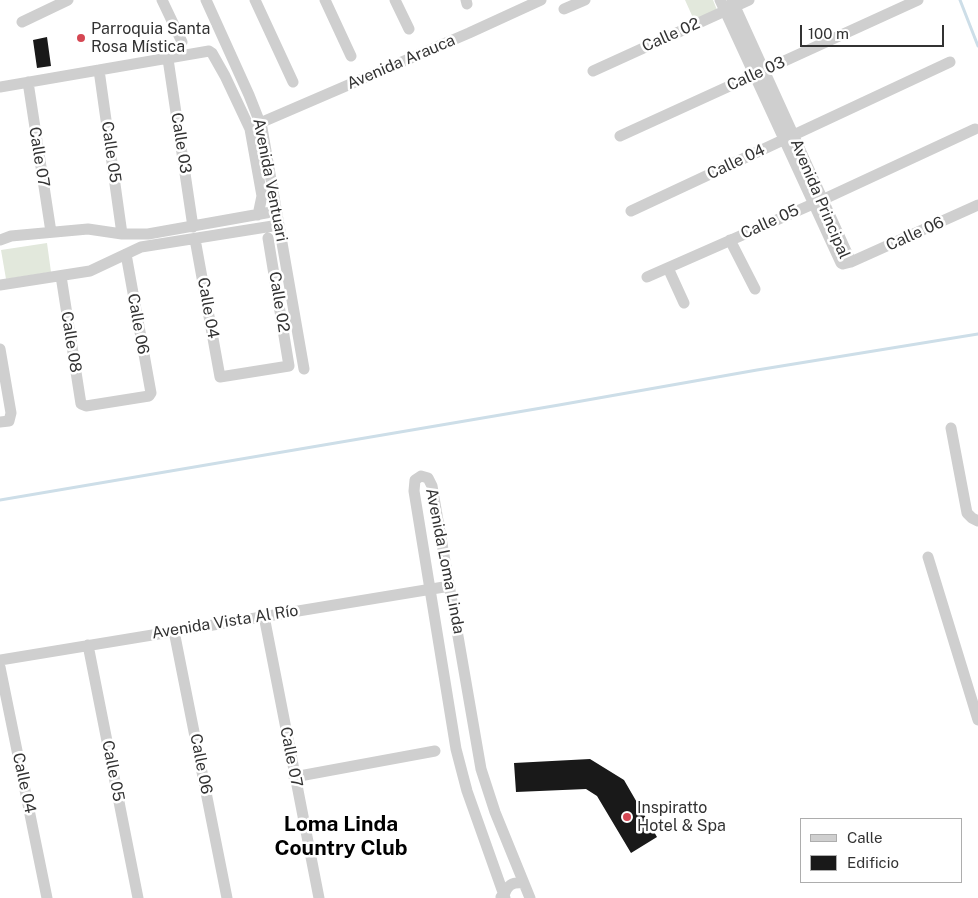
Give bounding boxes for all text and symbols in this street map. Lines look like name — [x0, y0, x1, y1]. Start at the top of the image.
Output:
street label: Calle 02 — [639, 14, 703, 56]
scale bar — [803, 15, 947, 47]
place label: Parroquia Santa Rosa Mística — [91, 19, 210, 57]
text: 100 m — [808, 25, 849, 42]
street label: Avenida Arauca — [344, 31, 458, 93]
marker: Parroquia Santa Rosa Mística — [75, 32, 87, 44]
street label: Calle 03 — [724, 53, 788, 95]
street label: Calle 03 — [167, 111, 195, 175]
street label: Avenida Ventuari — [249, 117, 291, 243]
street label: Calle 05 — [97, 120, 125, 184]
street label: Calle 07 — [25, 125, 53, 189]
street label: Avenida Principal — [786, 136, 854, 262]
street label: Calle 04 — [704, 140, 768, 184]
street label: Calle 05 — [738, 201, 802, 243]
street label: Calle 06 — [883, 213, 947, 255]
street label: Calle 02 — [265, 270, 293, 334]
street label: Calle 04 — [193, 276, 223, 340]
street label: Calle 06 — [123, 292, 153, 356]
street label: Calle 08 — [57, 310, 85, 374]
street label: Avenida Loma Linda — [421, 486, 469, 636]
street label: Avenida Vista Al Río — [150, 601, 300, 643]
street label: Calle 07 — [276, 725, 306, 789]
street label: Calle 06 — [186, 732, 216, 796]
street label: Calle 05 — [98, 739, 128, 803]
street label: Calle 04 — [8, 751, 40, 815]
place label: Inspiratto Hotel & Spa — [637, 798, 726, 836]
marker: Inspiratto Hotel & Spa — [621, 811, 633, 823]
district label: Loma Linda Country Club — [274, 812, 408, 862]
legend — [800, 818, 963, 883]
text: Calle — [847, 829, 883, 846]
text: Edificio — [847, 854, 899, 871]

